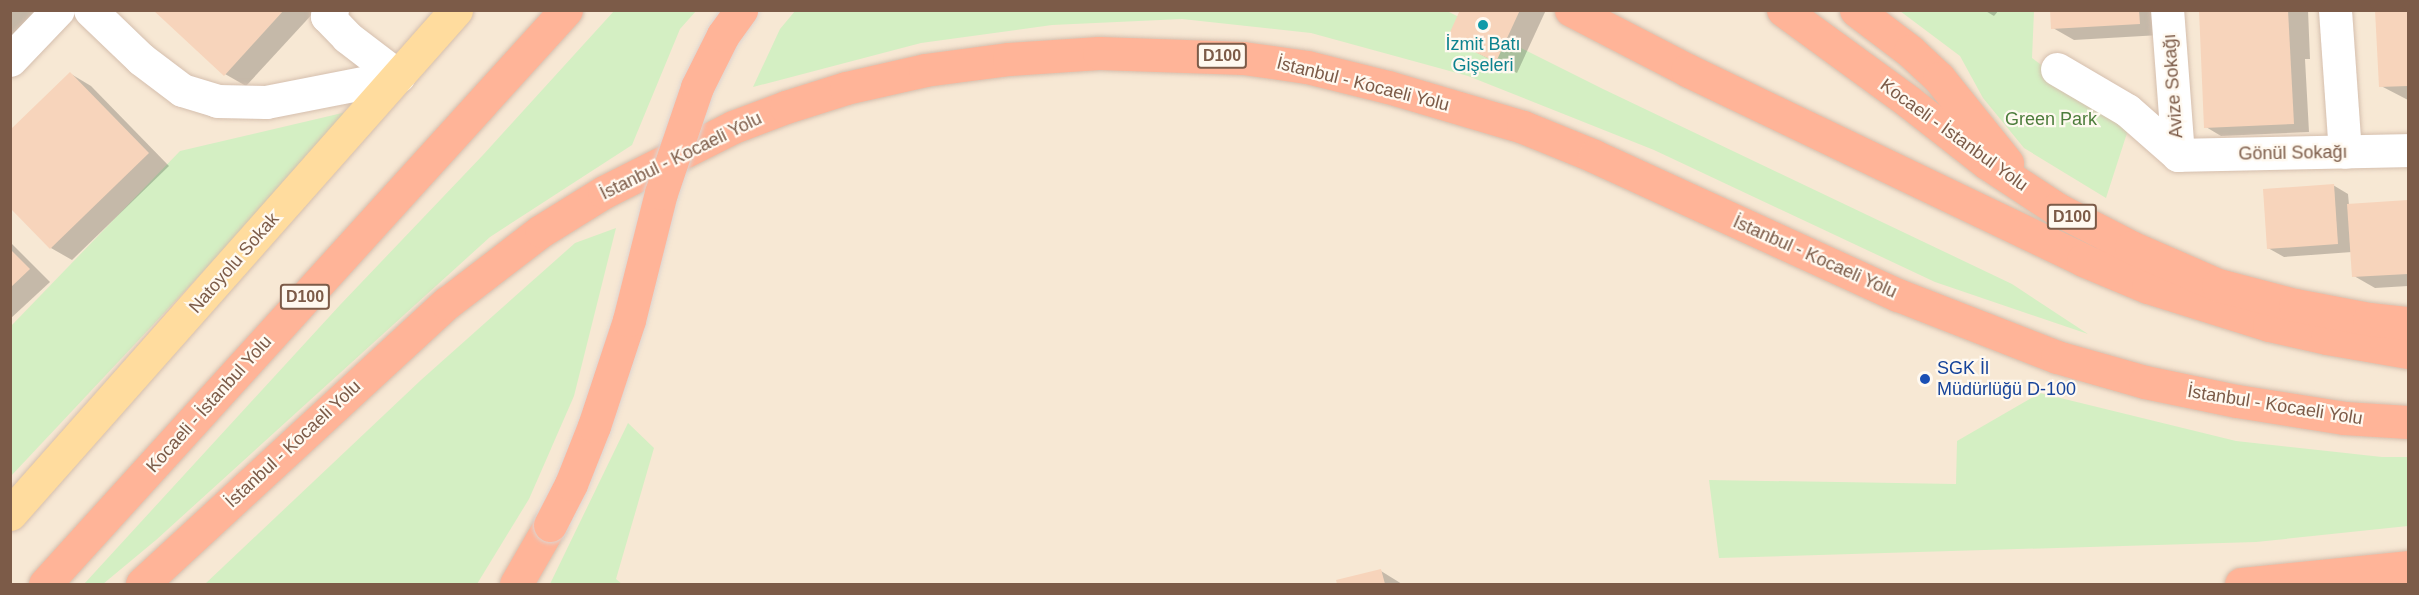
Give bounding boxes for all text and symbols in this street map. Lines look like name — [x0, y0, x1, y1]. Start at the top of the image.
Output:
marker: İzmit Batı Gişeleri — [1476, 18, 1490, 32]
street label: Avize Sokağı — [2159, 33, 2187, 139]
place label: İzmit Batı Gişeleri — [1445, 34, 1521, 76]
road number: D100 — [1196, 43, 1248, 69]
street label: İstanbul - Kocaeli Yolu — [1274, 52, 1452, 116]
street label: Kocaeli - İstanbul Yolu — [1876, 74, 2032, 196]
street label: İstanbul - Kocaeli Yolu — [597, 107, 765, 205]
park label: Green Park — [2005, 108, 2097, 130]
street label: Gönül Sokağı — [2238, 141, 2348, 165]
road number: D100 — [2046, 204, 2098, 230]
street label: Natoyolu Sokak — [184, 208, 284, 318]
street label: İstanbul - Kocaeli Yolu — [1730, 211, 1900, 303]
road number: D100 — [280, 284, 330, 310]
street label: Kocaeli - İstanbul Yolu — [142, 331, 276, 477]
place label: SGK İl Müdürlüğü D-100 — [1937, 358, 2076, 400]
marker: SGK İl Müdürlüğü D-100 — [1918, 372, 1932, 386]
street label: İstanbul - Kocaeli Yolu — [221, 376, 365, 512]
street label: İstanbul - Kocaeli Yolu — [2186, 380, 2364, 430]

